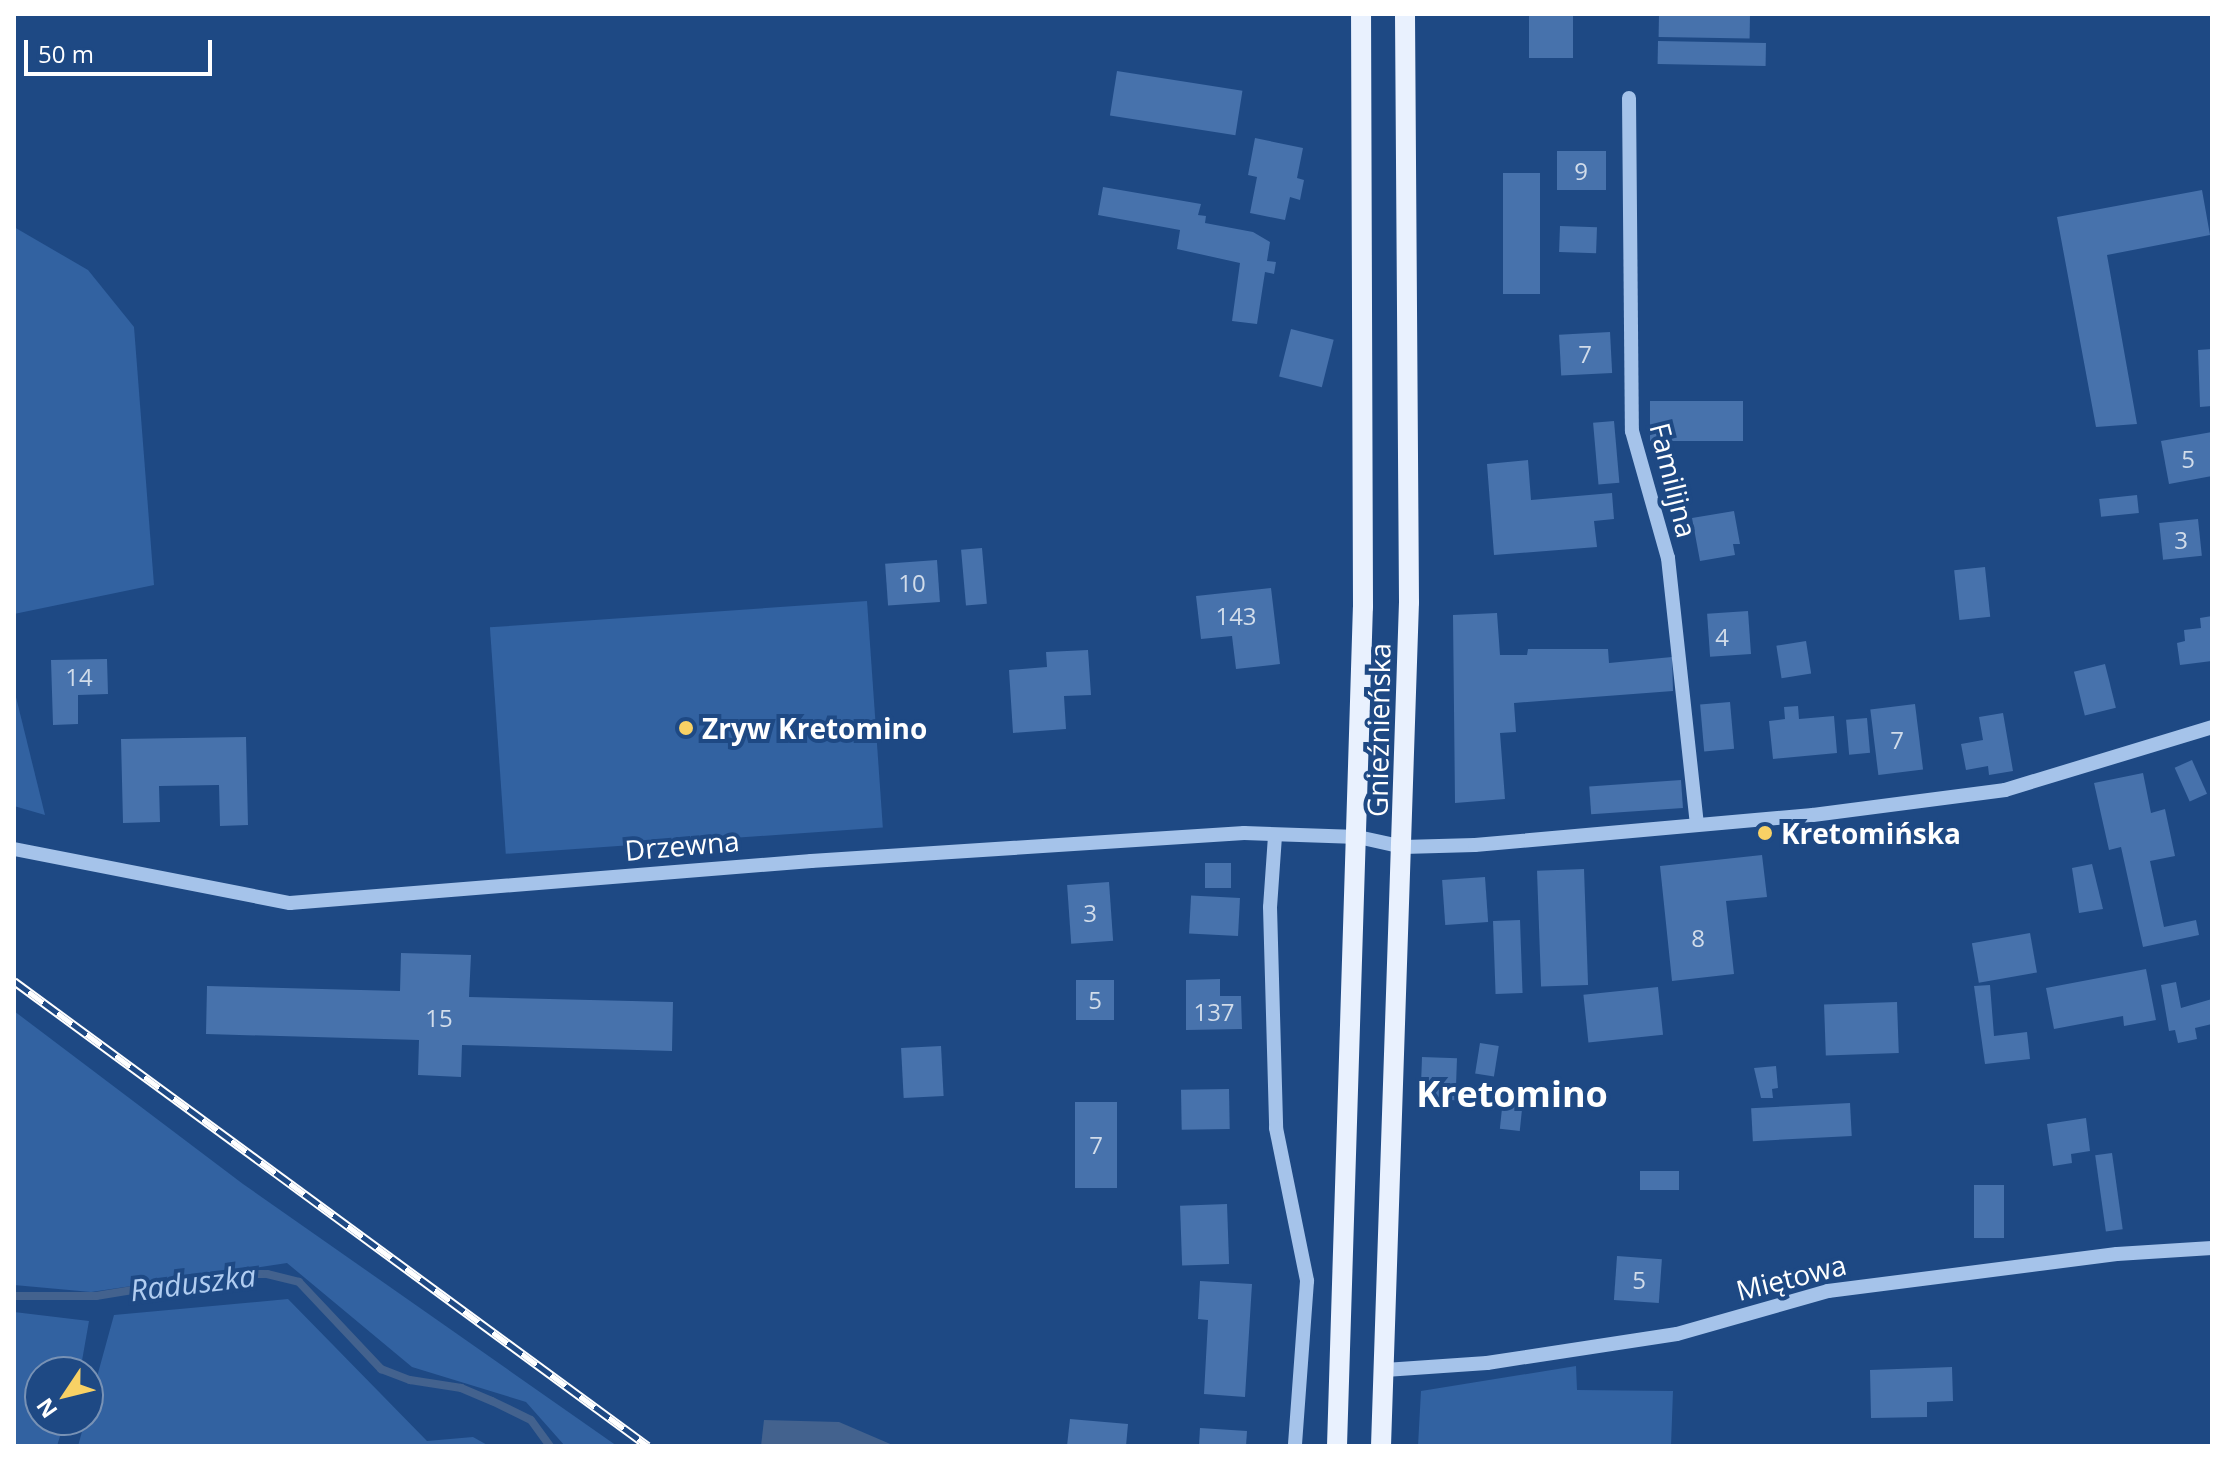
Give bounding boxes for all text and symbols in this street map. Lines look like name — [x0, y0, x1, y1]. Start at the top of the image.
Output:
scale bar — [28, 24, 216, 74]
text: 50 m — [38, 37, 94, 70]
house number: 9 — [1574, 157, 1588, 185]
house number: 7 — [1578, 340, 1592, 368]
street label: Familijna — [1644, 419, 1704, 541]
house number: 5 — [2181, 445, 2195, 473]
house number: 3 — [2174, 526, 2188, 554]
house number: 10 — [898, 569, 926, 597]
house number: 143 — [1215, 602, 1257, 630]
house number: 4 — [1715, 623, 1729, 651]
street label: Gnieźnieńska — [1360, 643, 1396, 817]
house number: 14 — [65, 663, 93, 691]
place label: Zryw Kretomino — [702, 711, 927, 745]
marker: Zryw Kretomino — [677, 719, 695, 737]
house number: 7 — [1890, 726, 1904, 754]
place label: Kretomińska — [1781, 816, 1961, 850]
street label: Drzewna — [623, 823, 741, 867]
marker: Kretomińska — [1756, 824, 1774, 842]
house number: 3 — [1083, 899, 1097, 927]
house number: 8 — [1691, 924, 1705, 952]
house number: 5 — [1088, 986, 1102, 1014]
house number: 137 — [1193, 998, 1235, 1026]
house number: 15 — [425, 1004, 453, 1032]
district label: Kretomino — [1416, 1072, 1608, 1116]
house number: 7 — [1089, 1131, 1103, 1159]
street label: Miętowa — [1733, 1247, 1849, 1307]
water label: Raduszka — [128, 1257, 258, 1309]
house number: 5 — [1632, 1266, 1646, 1294]
north arrow — [24, 1356, 104, 1436]
text: N — [29, 1393, 63, 1425]

